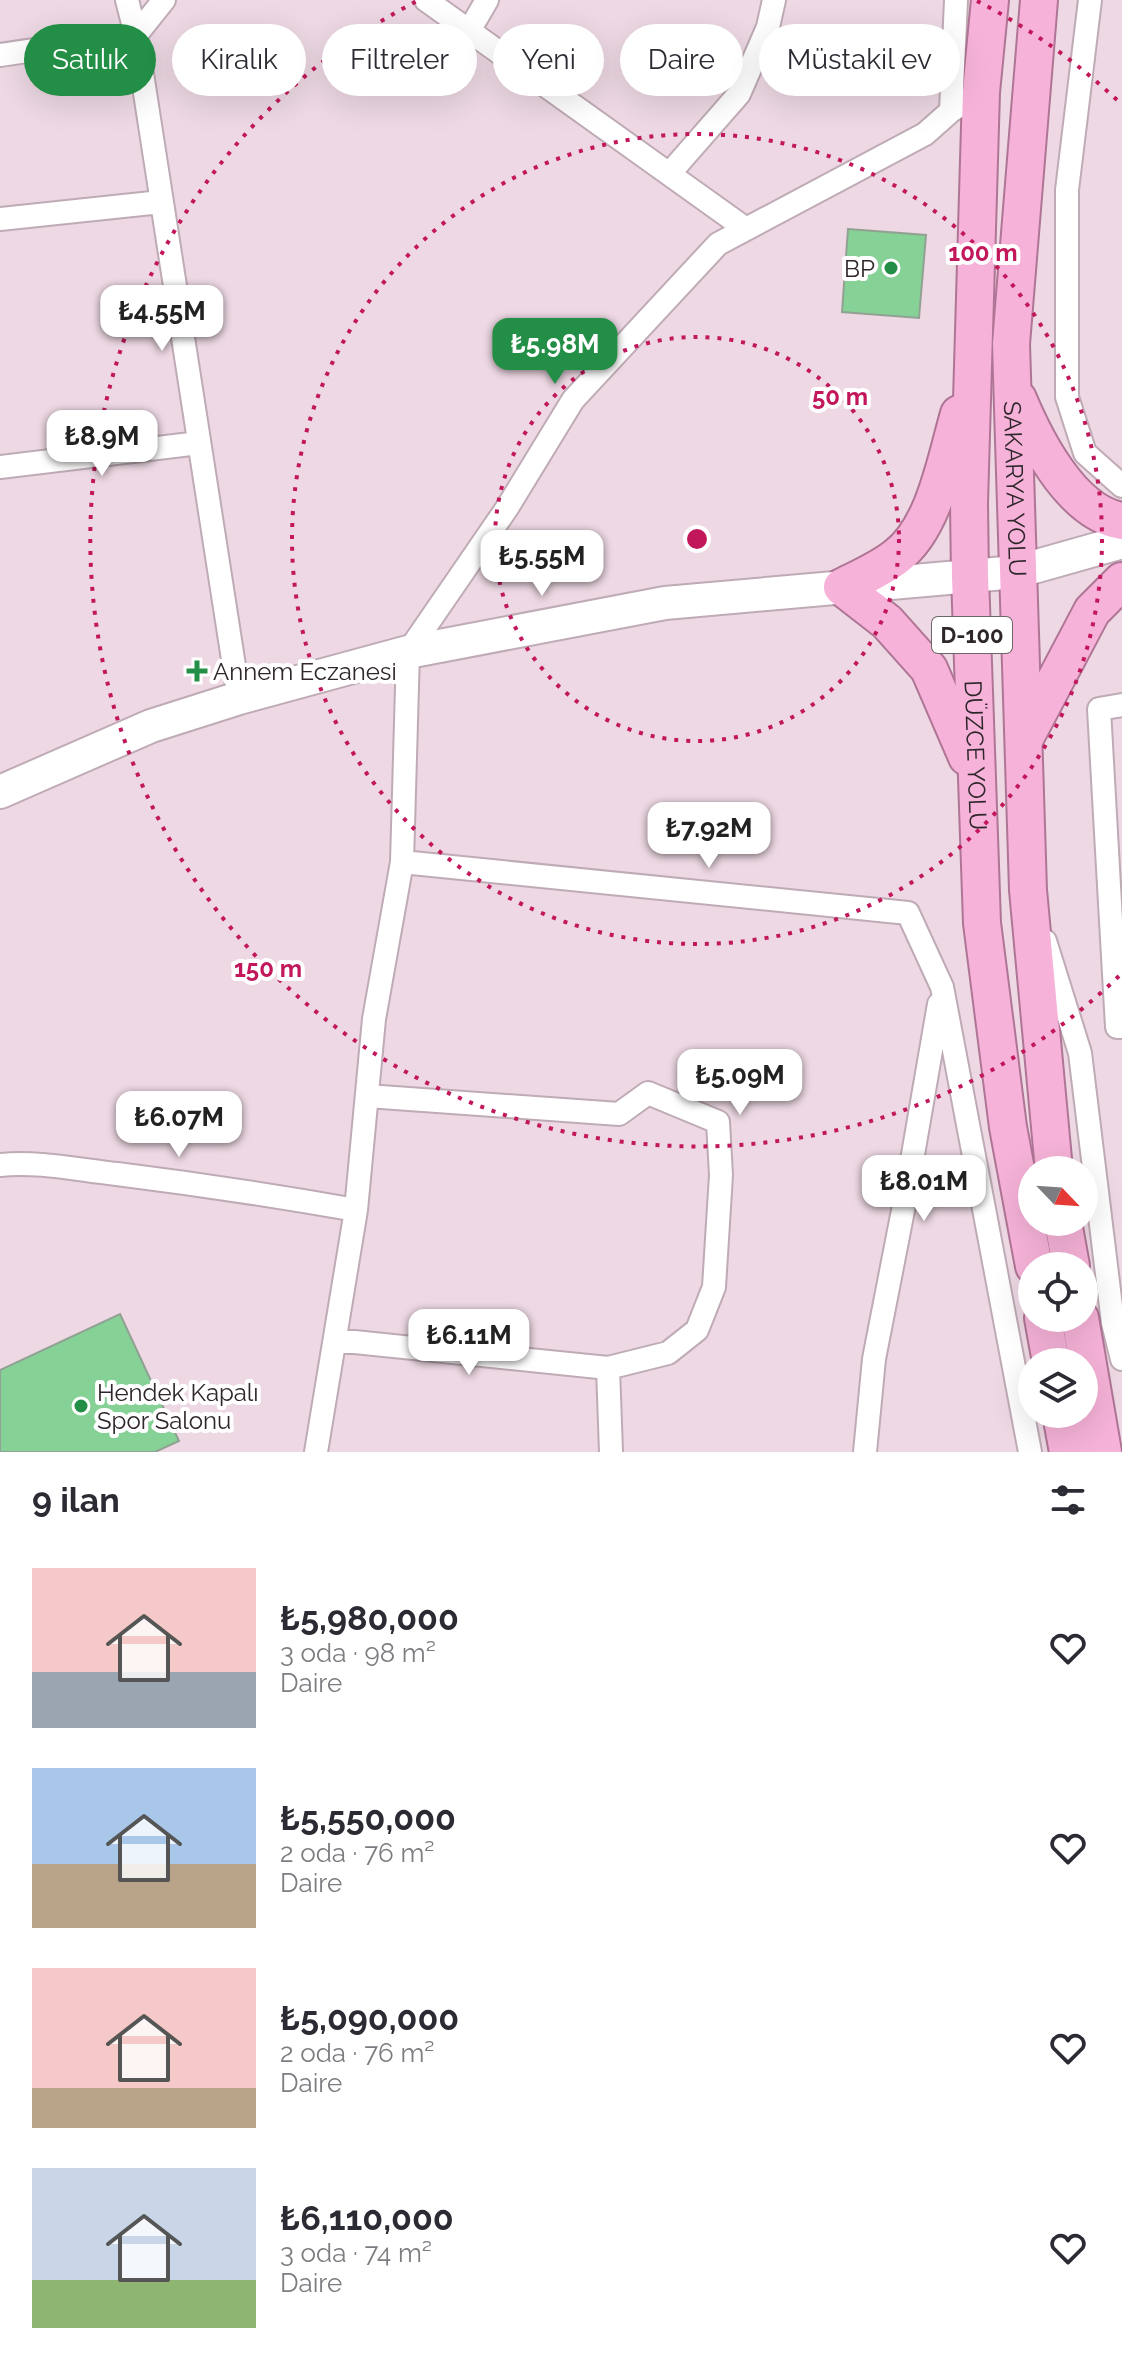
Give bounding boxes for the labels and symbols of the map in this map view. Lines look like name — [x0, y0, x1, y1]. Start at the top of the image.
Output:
text: 100 m — [948, 238, 1018, 267]
place label: BP — [844, 254, 875, 283]
marker: BP — [882, 259, 900, 277]
pin: ₺4.55M — [97, 285, 227, 353]
pin: ₺5.98M — [490, 318, 620, 386]
text: 50 m — [812, 382, 868, 411]
street label: SAKARYA YOLU — [998, 401, 1033, 577]
pin: ₺8.9M — [46, 410, 158, 478]
centre of rings — [683, 525, 711, 553]
pin: ₺5.55M — [477, 530, 607, 598]
road number: D-100 — [932, 617, 1012, 653]
place label: Annem Eczanesi — [213, 657, 397, 686]
marker: Annem Eczanesi — [188, 662, 206, 680]
street label: DÜZCE YOLU — [959, 680, 993, 831]
pin: ₺7.92M — [644, 802, 774, 870]
text: 150 m — [234, 954, 302, 983]
pin: ₺5.09M — [675, 1049, 805, 1117]
pin: ₺6.07M — [114, 1091, 244, 1159]
pin: ₺8.01M — [859, 1155, 989, 1223]
north arrow — [1018, 1156, 1098, 1236]
pin: ₺6.11M — [404, 1309, 534, 1377]
place label: Hendek Kapalı Spor Salonu — [97, 1378, 259, 1435]
marker: Hendek Kapalı Spor Salonu — [72, 1397, 90, 1415]

